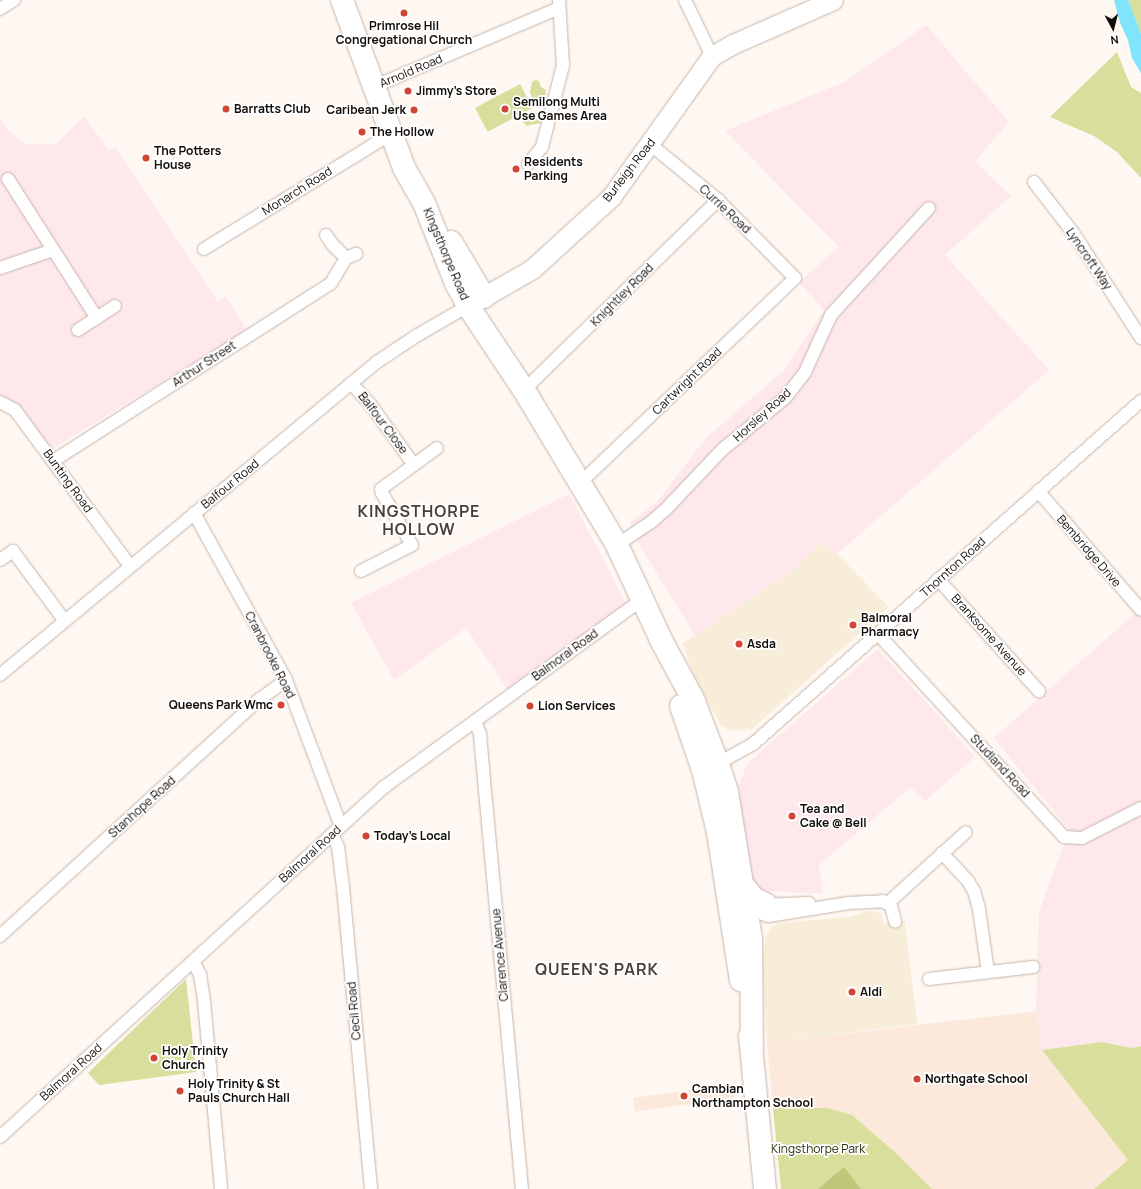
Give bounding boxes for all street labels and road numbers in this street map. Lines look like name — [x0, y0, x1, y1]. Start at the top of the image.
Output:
street label: Arnold Road — [377, 51, 445, 91]
street label: Burleigh Road — [600, 135, 658, 205]
street label: Monarch Road — [259, 164, 335, 218]
street label: Currie Road — [696, 182, 754, 236]
street label: Kingsthorpe Road — [420, 206, 472, 302]
street label: Lyncroft Way — [1063, 225, 1115, 293]
street label: Knightley Road — [588, 261, 656, 329]
street label: Arthur Street — [169, 338, 239, 390]
street label: Cartwright Road — [649, 344, 725, 418]
street label: Horsley Road — [730, 385, 794, 445]
street label: Balfour Close — [355, 389, 411, 457]
street label: Bunting Road — [40, 447, 96, 515]
street label: Balfour Road — [198, 456, 262, 512]
street label: Bembridge Drive — [1054, 512, 1124, 590]
street label: Thornton Road — [918, 534, 988, 600]
street label: Branksome Avenue — [948, 591, 1030, 679]
street label: Cranbrooke Road — [242, 609, 298, 701]
street label: Balmoral Road — [529, 626, 601, 684]
street label: Studland Road — [967, 731, 1033, 801]
street label: Stanhope Road — [106, 773, 178, 841]
street label: Balmoral Road — [276, 822, 344, 886]
street label: Clarence Avenue — [489, 908, 511, 1002]
street label: Cecil Road — [344, 981, 364, 1041]
street label: Balmoral Road — [37, 1040, 105, 1104]

